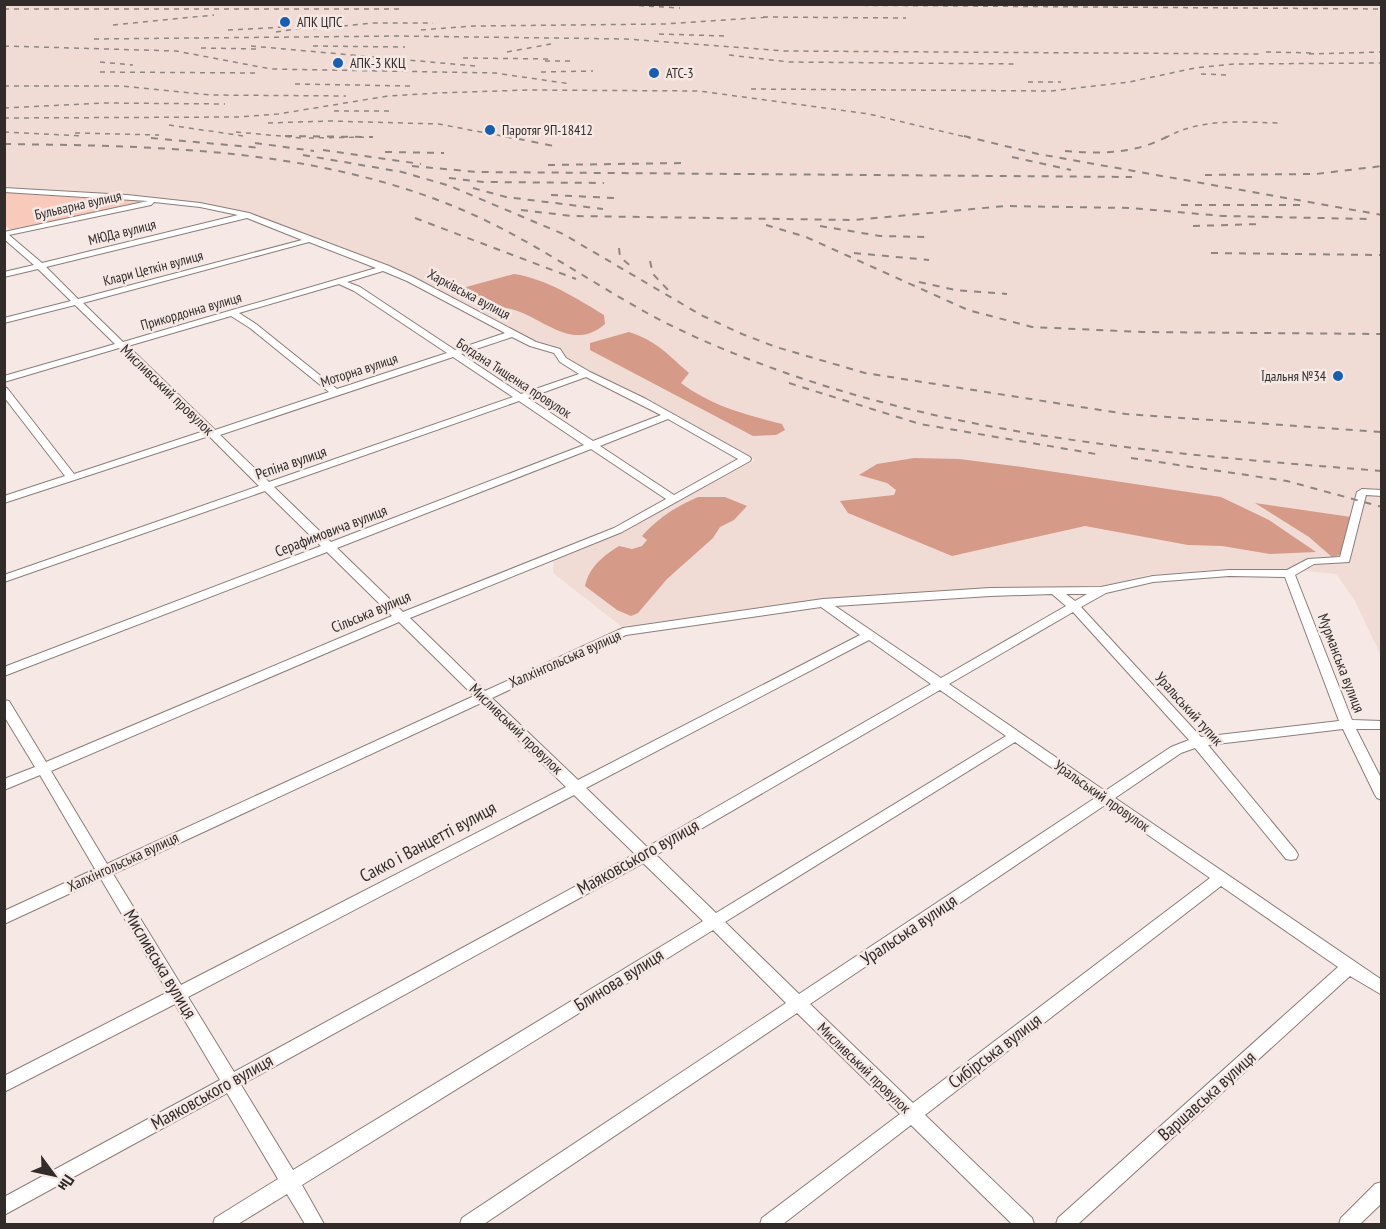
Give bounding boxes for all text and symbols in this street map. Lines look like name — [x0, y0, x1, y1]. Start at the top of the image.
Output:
place label: АПК ЦПС — [297, 13, 343, 31]
marker: АПК ЦПС — [278, 15, 292, 29]
place label: АПК-3 ККЦ — [350, 54, 406, 72]
marker: АПК-3 ККЦ — [331, 56, 345, 70]
place label: АТС-3 — [666, 64, 694, 82]
marker: АТС-3 — [647, 66, 661, 80]
place label: Паротяг 9П-18412 — [502, 121, 593, 139]
marker: Паротяг 9П-18412 — [483, 123, 497, 137]
street label: Бульварна вулиця — [33, 186, 123, 224]
street label: МЮДа вулиця — [86, 215, 158, 249]
street label: Клари Цеткін вулиця — [101, 246, 205, 290]
street label: Харківська вулиця — [425, 265, 513, 323]
street label: Прикордонна вулиця — [138, 288, 244, 334]
street label: Богдана Тищенка провулок — [453, 334, 575, 422]
street label: Мисливський провулок — [117, 340, 218, 439]
street label: Моторна вулиця — [318, 349, 400, 391]
place label: Їдальня №34 — [1261, 367, 1327, 385]
marker: Їдальня №34 — [1331, 369, 1345, 383]
street label: Рєпіна вулиця — [253, 441, 329, 484]
street label: Серафимовича вулиця — [272, 500, 390, 561]
street label: Сільська вулиця — [328, 586, 414, 637]
street label: Мурманська вулиця — [1314, 611, 1369, 715]
street label: Халхінгольська вулиця — [506, 625, 624, 692]
street label: Уральський тупик — [1151, 668, 1228, 750]
street label: Мисливський провулок — [466, 679, 567, 778]
street label: Уральський провулок — [1051, 755, 1154, 836]
street label: Сакко і Ванцетті вулиця — [356, 796, 500, 887]
street label: Маяковського вулиця — [573, 814, 703, 900]
street label: Халхінгольська вулиця — [64, 827, 182, 896]
street label: Уральська вулиця — [856, 889, 961, 970]
street label: Мисливська вулиця — [119, 905, 202, 1023]
street label: Блинова вулиця — [570, 943, 668, 1016]
street label: Сибірська вулиця — [944, 1008, 1046, 1093]
street label: Мисливський провулок — [814, 1018, 915, 1117]
street label: Варшавська вулиця — [1153, 1046, 1260, 1146]
street label: Маяковського вулиця — [147, 1049, 277, 1135]
north arrow — [24, 1145, 84, 1205]
text: Пн — [54, 1171, 79, 1195]

